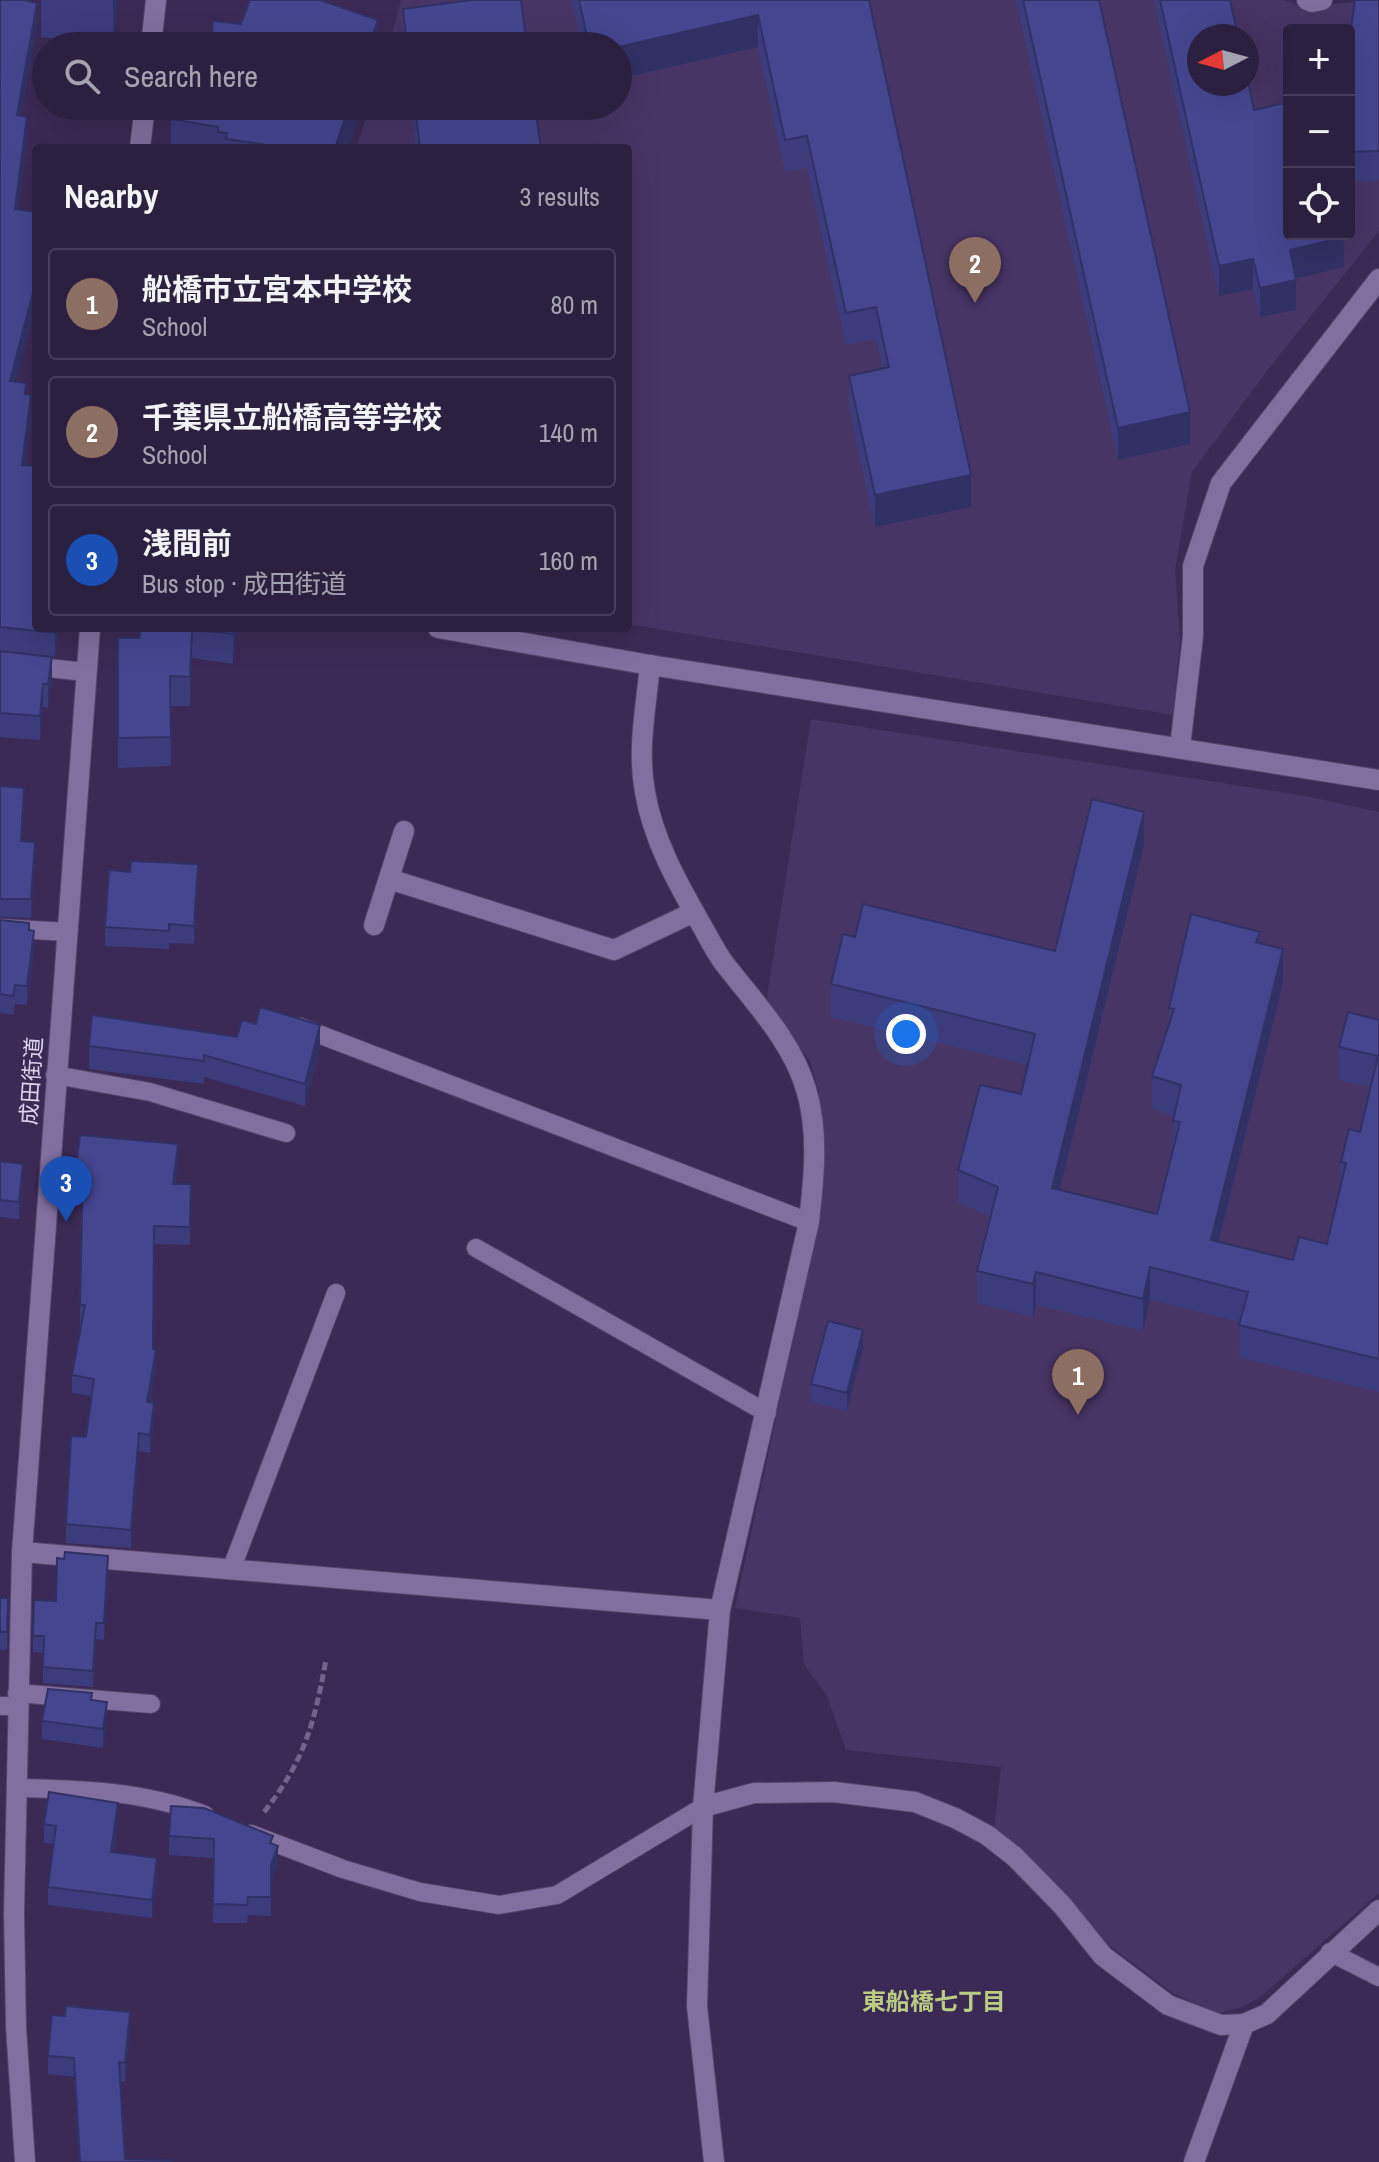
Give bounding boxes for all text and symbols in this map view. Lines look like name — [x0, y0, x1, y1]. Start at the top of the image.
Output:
north arrow — [1187, 24, 1259, 96]
map controls — [1283, 24, 1355, 240]
button: + — [1283, 24, 1355, 96]
search box — [32, 32, 632, 120]
icon: search — [60, 54, 104, 98]
text: Search here — [124, 56, 258, 96]
button: − — [1283, 96, 1355, 168]
button: locate — [1283, 168, 1355, 240]
text: Nearby — [64, 173, 159, 219]
text: 3 results — [519, 179, 600, 214]
pin: 2 — [949, 237, 1001, 303]
text: 船橋市立宮本中学校 — [142, 269, 412, 309]
text: 1 — [86, 287, 98, 322]
text: 80 m — [551, 287, 598, 322]
text: School — [142, 309, 207, 344]
text: 千葉県立船橋高等学校 — [142, 397, 442, 437]
text: 2 — [86, 415, 98, 450]
text: 140 m — [539, 415, 598, 450]
text: School — [142, 437, 207, 472]
text: 浅間前 — [142, 523, 232, 563]
text: 3 — [86, 543, 98, 578]
text: 160 m — [539, 543, 598, 578]
text: Bus stop · 成田街道 — [142, 566, 347, 601]
your location — [886, 1014, 926, 1054]
street label: 成田街道 — [13, 1036, 49, 1126]
pin: 3 — [40, 1156, 92, 1222]
pin: 1 — [1052, 1349, 1104, 1415]
district label: 東船橋七丁目 — [862, 1985, 1006, 2017]

